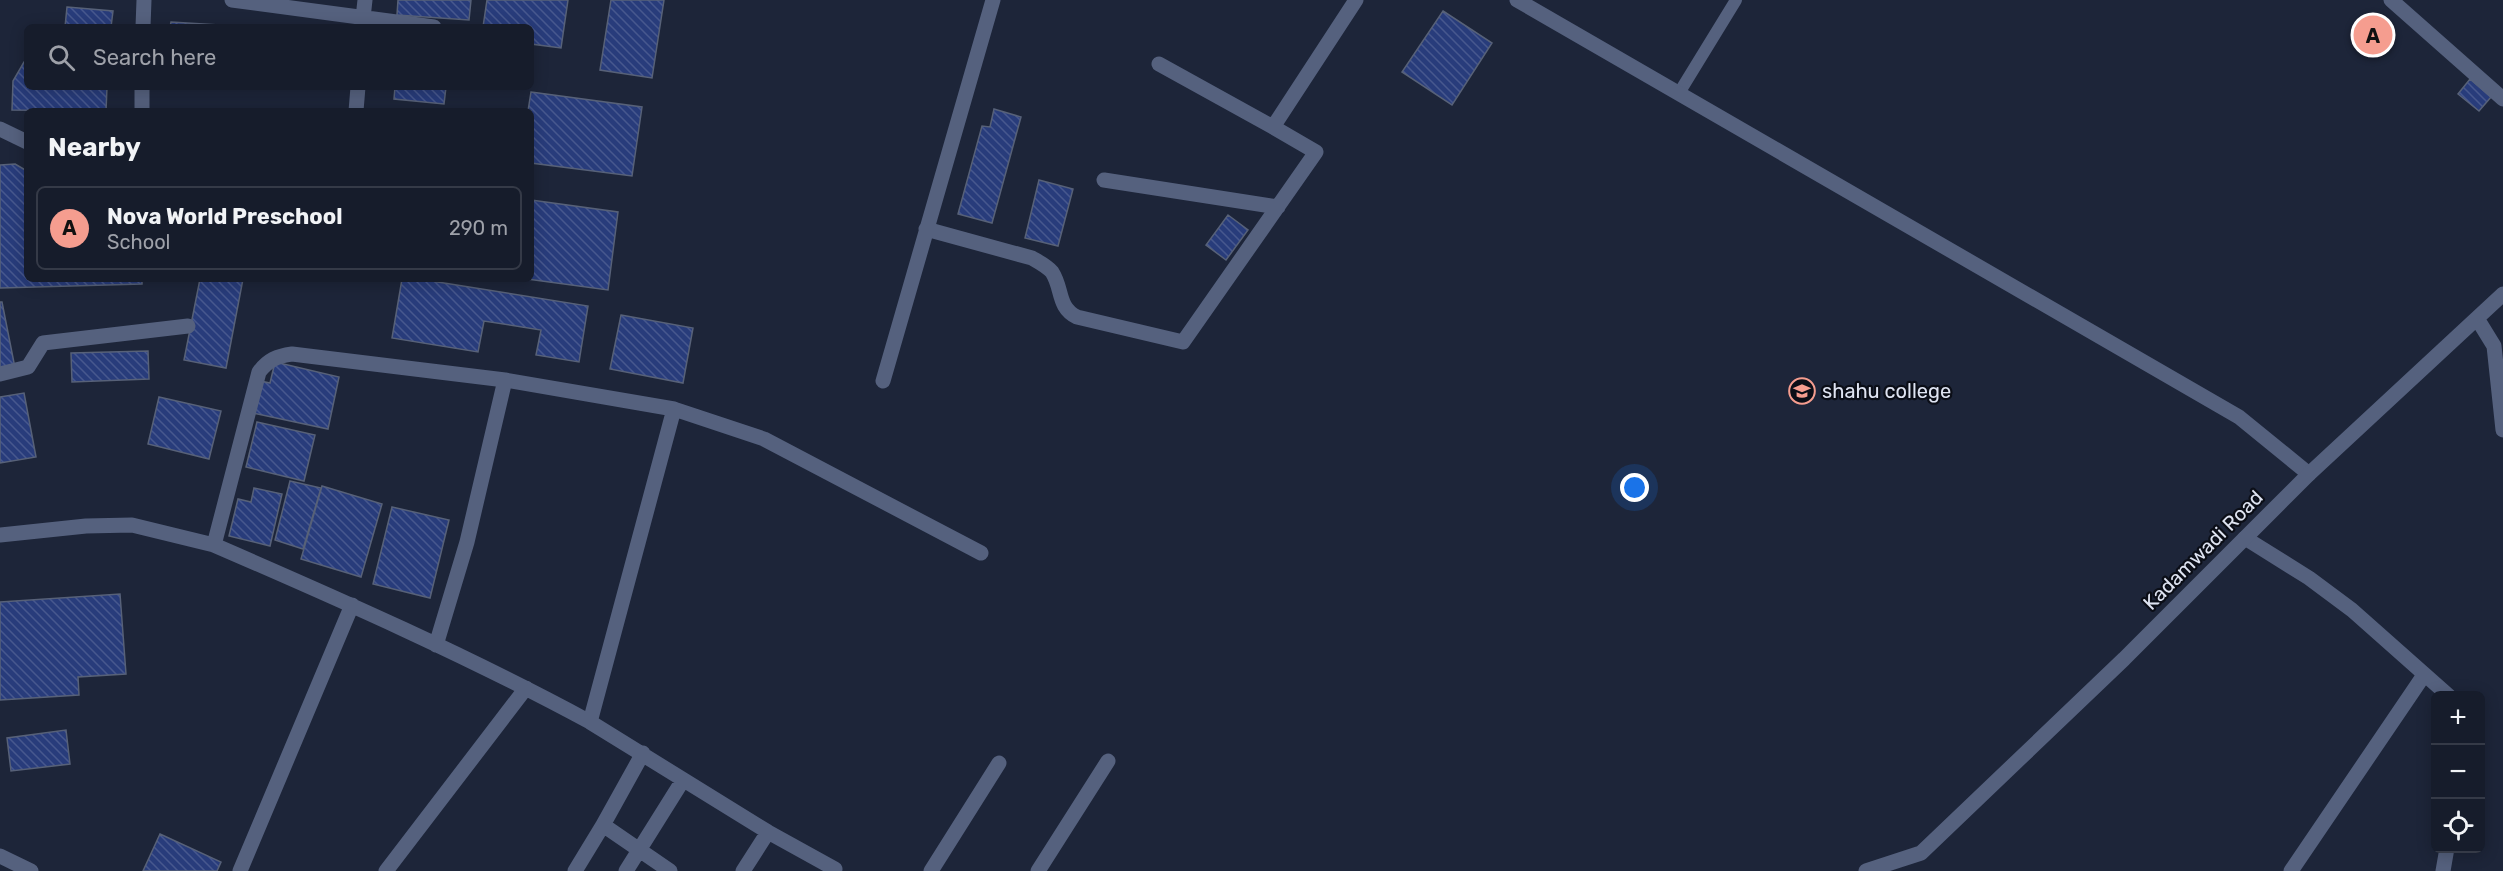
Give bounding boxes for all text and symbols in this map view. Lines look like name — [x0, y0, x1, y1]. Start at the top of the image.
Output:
pin: A — [2354, 12, 2392, 57]
search box — [24, 24, 534, 90]
icon: search — [45, 41, 78, 74]
text: Search here — [93, 44, 216, 71]
text: Nearby — [48, 132, 141, 163]
text: Nova World Preschool — [107, 203, 343, 230]
text: A — [62, 216, 77, 240]
text: 290 m — [449, 216, 508, 240]
text: School — [107, 230, 170, 254]
school or university icon: shahu college — [1787, 376, 1817, 406]
place label: shahu college — [1822, 379, 1951, 403]
your location — [1620, 473, 1649, 502]
street label: Kadamwadi Road — [2138, 485, 2268, 615]
map controls — [2431, 691, 2485, 853]
button: + — [2431, 691, 2485, 745]
button: − — [2431, 745, 2485, 799]
button: locate — [2431, 799, 2485, 853]

